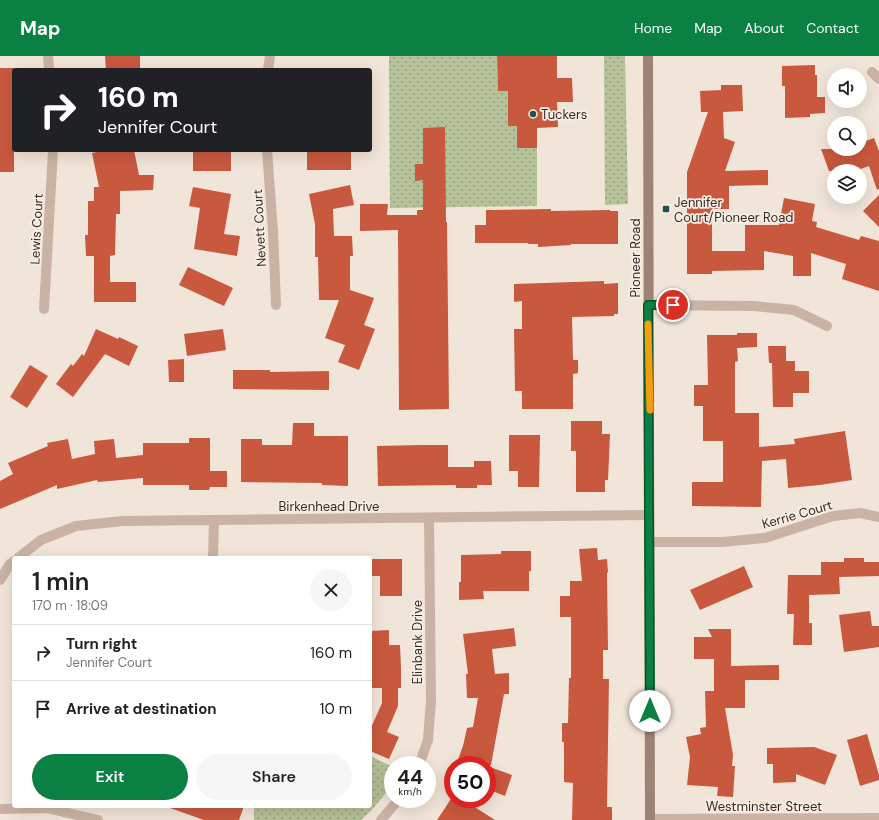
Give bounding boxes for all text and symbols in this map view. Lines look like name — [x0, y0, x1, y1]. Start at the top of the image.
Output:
text: Map — [20, 16, 60, 41]
text: Home — [634, 19, 672, 37]
text: Map — [694, 19, 722, 37]
text: About — [744, 19, 784, 37]
text: Contact — [806, 19, 859, 37]
map controls — [827, 68, 867, 204]
button: sound — [827, 68, 867, 108]
text: 160 m — [98, 79, 179, 116]
icon: right — [32, 84, 84, 136]
place label: Tuckers — [541, 106, 587, 123]
marker: Tuckers — [528, 109, 538, 119]
text: Jennifer Court — [98, 115, 217, 139]
button: search — [827, 116, 867, 156]
button: layers — [827, 164, 867, 204]
street label: Nevett Court — [249, 189, 270, 267]
street label: Lewis Court — [26, 193, 47, 265]
place label: Jennifer Court/Pioneer Road — [674, 194, 793, 226]
marker: Jennifer Court/Pioneer Road — [661, 204, 671, 214]
street label: Pioneer Road — [627, 218, 644, 298]
pin — [656, 288, 690, 322]
icon: arrive — [662, 294, 684, 316]
street label: Kerrie Court — [760, 496, 834, 533]
street label: Birkenhead Drive — [278, 498, 380, 515]
text: 1 min — [32, 566, 89, 597]
button: close — [310, 569, 352, 611]
text: 170 m · 18:09 — [32, 597, 108, 614]
street label: Elinbank Drive — [409, 600, 426, 684]
text: Turn right — [66, 634, 137, 654]
icon: right — [32, 642, 54, 664]
text: 160 m — [310, 643, 352, 663]
text: Jennifer Court — [66, 654, 152, 671]
position arrow — [629, 690, 671, 732]
icon: arrive — [32, 698, 54, 720]
text: Arrive at destination — [66, 699, 217, 719]
text: 10 m — [320, 699, 352, 719]
button: Exit — [32, 754, 188, 800]
button: Share — [196, 754, 352, 800]
speed limit sign: 50 — [444, 756, 496, 808]
text: 44 — [397, 764, 423, 790]
text: km/h — [398, 785, 422, 798]
street label: Westminster Street — [706, 798, 822, 815]

